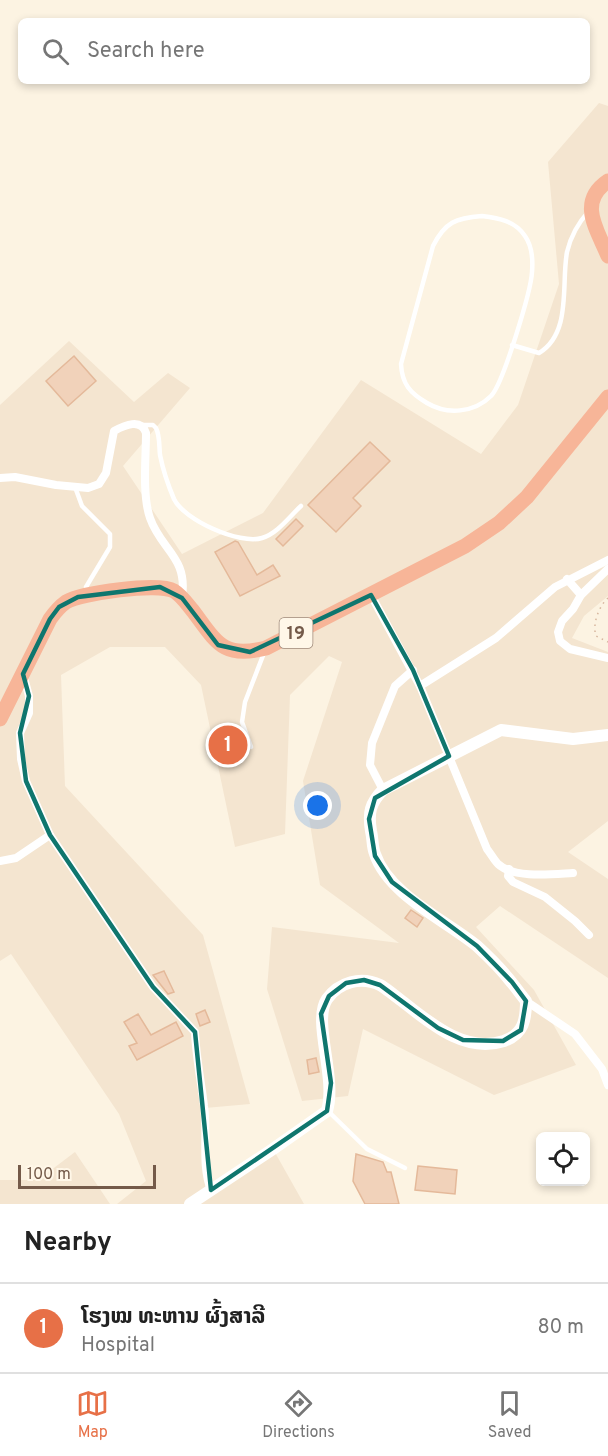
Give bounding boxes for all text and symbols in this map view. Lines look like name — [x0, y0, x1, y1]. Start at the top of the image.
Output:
search box — [18, 18, 590, 84]
icon: search — [39, 35, 72, 68]
text: Search here — [87, 38, 205, 65]
road number: 19 — [280, 618, 312, 648]
pin: 1 — [208, 722, 248, 768]
your location — [303, 791, 332, 820]
map controls — [536, 1132, 590, 1186]
button: locate — [536, 1132, 590, 1186]
scale bar — [18, 1162, 156, 1190]
text: 100 m — [27, 1165, 71, 1185]
text: Nearby — [24, 1227, 112, 1260]
text: ໂຮງໝ ທະຫານ ຜົ້ງສາລີ — [81, 1304, 265, 1331]
text: 1 — [40, 1315, 48, 1341]
text: 80 m — [538, 1315, 584, 1341]
text: Hospital — [81, 1333, 155, 1359]
tab: Map — [76, 1387, 109, 1443]
tab: Directions — [262, 1387, 335, 1443]
tab: Saved — [488, 1387, 532, 1443]

